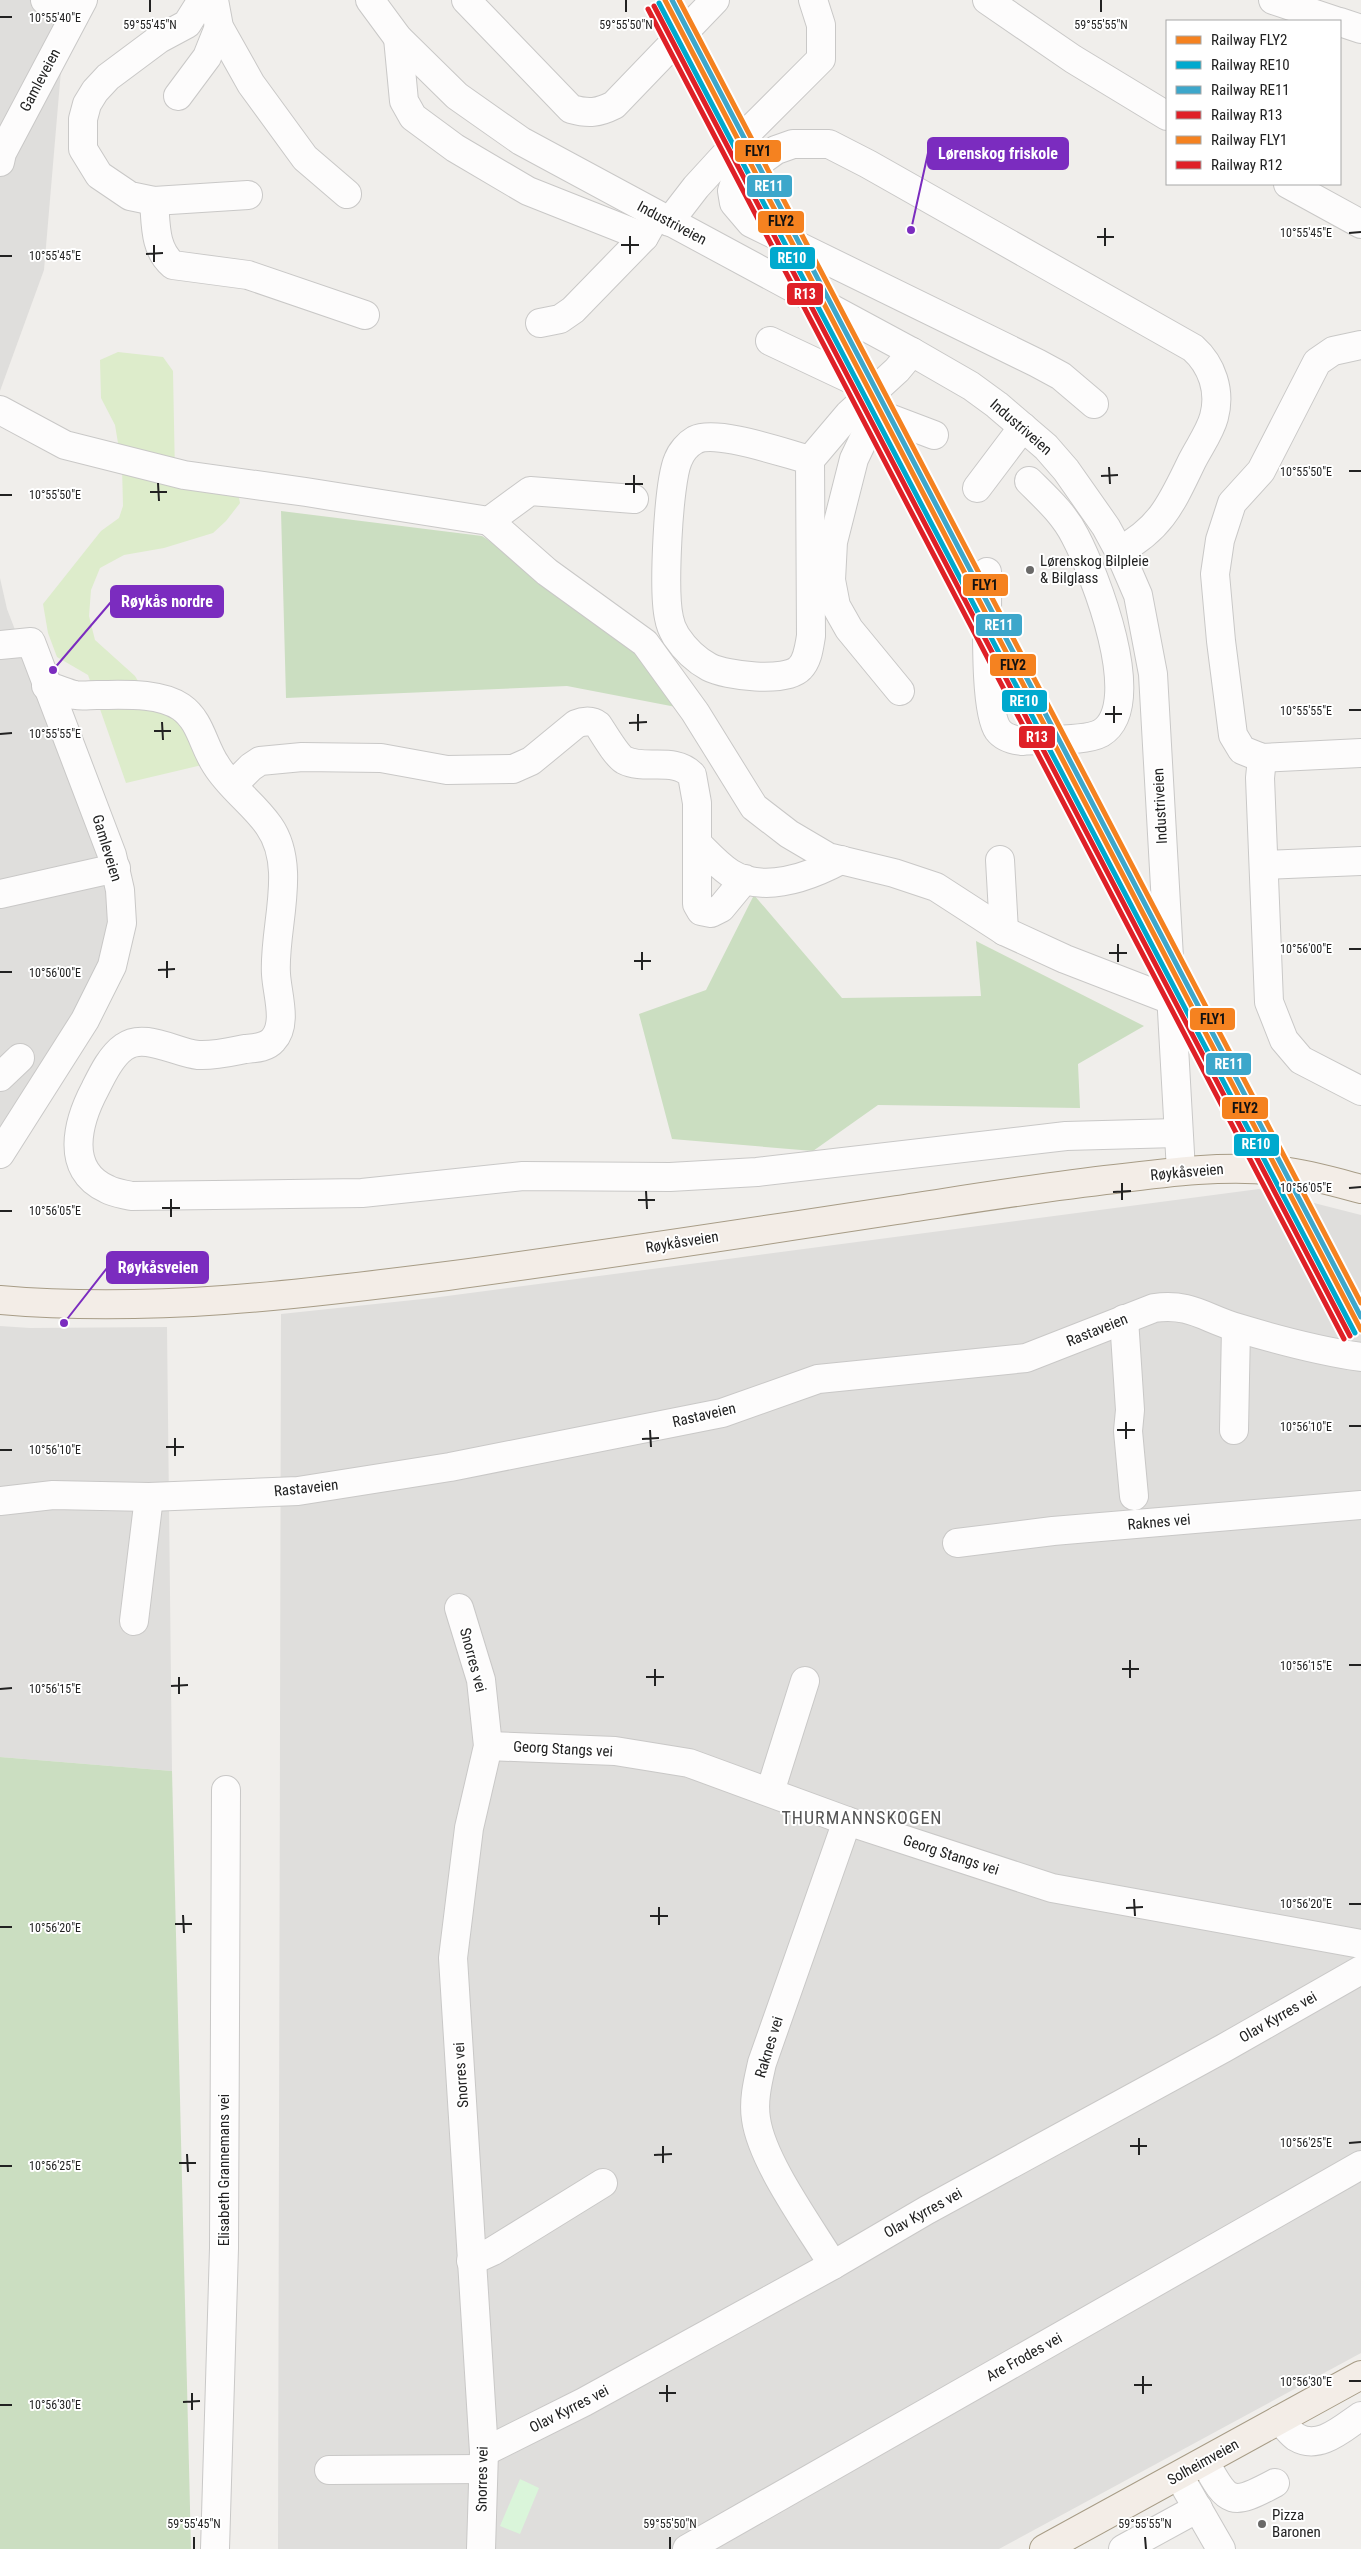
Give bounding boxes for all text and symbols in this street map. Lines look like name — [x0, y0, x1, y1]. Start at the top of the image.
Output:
text: 10°55'40"E — [29, 11, 81, 25]
text: 59°55'45"N — [123, 18, 177, 32]
text: 59°55'50"N — [599, 18, 653, 32]
text: 59°55'55"N — [1074, 18, 1128, 32]
legend — [1166, 20, 1341, 185]
text: Railway FLY2 — [1211, 31, 1287, 49]
street label: Gamleveien — [16, 45, 64, 115]
text: Railway RE10 — [1211, 56, 1290, 74]
text: Railway RE11 — [1211, 81, 1290, 99]
text: Railway R13 — [1211, 106, 1282, 124]
text: Railway FLY1 — [1211, 131, 1287, 149]
callout: Lørenskog friskole — [928, 138, 1068, 169]
line badge: FLY1 — [734, 139, 782, 163]
text: FLY1 — [745, 143, 771, 159]
text: Lørenskog friskole — [938, 144, 1058, 163]
text: Railway R12 — [1211, 156, 1282, 174]
line badge: RE11 — [746, 174, 793, 198]
text: RE11 — [755, 178, 783, 194]
street label: Industriveien — [634, 197, 710, 249]
line badge: FLY2 — [757, 210, 805, 234]
text: FLY2 — [768, 213, 794, 229]
text: 10°55'45"E — [1280, 226, 1332, 240]
line badge: RE10 — [769, 246, 816, 270]
text: 10°55'45"E — [29, 249, 81, 263]
text: RE10 — [778, 250, 806, 266]
line badge: R13 — [786, 282, 824, 306]
text: R13 — [794, 286, 816, 302]
street label: Industriveien — [986, 395, 1056, 459]
text: 10°55'50"E — [1280, 465, 1332, 479]
text: 10°55'50"E — [29, 488, 81, 502]
place label: Lørenskog Bilpleie & Bilglass — [1040, 552, 1149, 587]
marker: Lørenskog Bilpleie & Bilglass — [1024, 564, 1036, 576]
line badge: FLY1 — [962, 573, 1009, 597]
text: FLY1 — [972, 577, 998, 593]
callout: Røykås nordre — [111, 586, 223, 617]
text: Røykås nordre — [121, 592, 213, 611]
line badge: RE11 — [975, 613, 1023, 637]
text: RE11 — [985, 617, 1013, 633]
line badge: FLY2 — [989, 653, 1037, 677]
text: FLY2 — [1000, 657, 1026, 673]
line badge: RE10 — [1001, 689, 1048, 713]
text: RE10 — [1010, 693, 1038, 709]
text: 10°55'55"E — [1280, 704, 1332, 718]
line badge: R13 — [1018, 725, 1056, 749]
text: 10°55'55"E — [29, 727, 81, 741]
text: R13 — [1026, 729, 1048, 745]
street label: Industriveien — [1149, 768, 1171, 844]
street label: Gamleveien — [88, 812, 126, 884]
text: 10°56'00"E — [1280, 942, 1332, 956]
text: 10°56'00"E — [29, 966, 81, 980]
line badge: FLY1 — [1189, 1007, 1236, 1031]
text: FLY1 — [1200, 1011, 1226, 1027]
line badge: RE11 — [1205, 1052, 1252, 1076]
text: RE11 — [1215, 1056, 1243, 1072]
line badge: FLY2 — [1221, 1096, 1269, 1120]
text: FLY2 — [1232, 1100, 1258, 1116]
line badge: RE10 — [1233, 1133, 1280, 1157]
text: RE10 — [1242, 1136, 1270, 1152]
street label: Røykåsveien — [1150, 1160, 1224, 1184]
text: 10°56'05"E — [1280, 1181, 1332, 1195]
text: 10°56'05"E — [29, 1204, 81, 1218]
street label: Røykåsveien — [644, 1227, 720, 1257]
callout: Røykåsveien — [107, 1252, 208, 1283]
text: Røykåsveien — [118, 1258, 198, 1277]
street label: Rastaveien — [1064, 1310, 1130, 1350]
street label: Rastaveien — [671, 1399, 737, 1431]
text: 10°56'10"E — [1280, 1420, 1332, 1434]
text: 10°56'10"E — [29, 1443, 81, 1457]
street label: Rastaveien — [273, 1476, 339, 1500]
street label: Raknes vei — [1127, 1510, 1191, 1534]
street label: Snorres vei — [456, 1626, 490, 1694]
text: 10°56'15"E — [1280, 1659, 1332, 1673]
text: 10°56'15"E — [29, 1682, 81, 1696]
street label: Georg Stangs vei — [513, 1737, 613, 1761]
district label: THURMANNSKOGEN — [781, 1807, 943, 1828]
street label: Georg Stangs vei — [901, 1831, 1001, 1879]
text: 10°56'20"E — [1280, 1897, 1332, 1911]
text: 10°56'20"E — [29, 1921, 81, 1935]
street label: Olav Kyrres vei — [1236, 1988, 1320, 2046]
street label: Raknes vei — [751, 2014, 787, 2080]
street label: Snorres vei — [450, 2042, 472, 2108]
street label: Elisabeth Grannemans vei — [215, 2094, 233, 2246]
text: 10°56'25"E — [1280, 2136, 1332, 2150]
text: 10°56'25"E — [29, 2159, 81, 2173]
street label: Olav Kyrres vei — [881, 2184, 965, 2242]
street label: Are Frodes vei — [983, 2329, 1065, 2385]
text: 10°56'30"E — [1280, 2375, 1332, 2389]
street label: Olav Kyrres vei — [526, 2381, 612, 2437]
text: 10°56'30"E — [29, 2398, 81, 2412]
street label: Solheimveien — [1164, 2435, 1242, 2489]
street label: Snorres vei — [472, 2446, 492, 2512]
place label: Pizza Baronen — [1272, 2506, 1321, 2541]
text: 59°55'45"N — [167, 2517, 221, 2531]
text: 59°55'50"N — [643, 2517, 697, 2531]
text: 59°55'55"N — [1118, 2517, 1172, 2531]
marker: Pizza Baronen — [1256, 2518, 1268, 2530]

